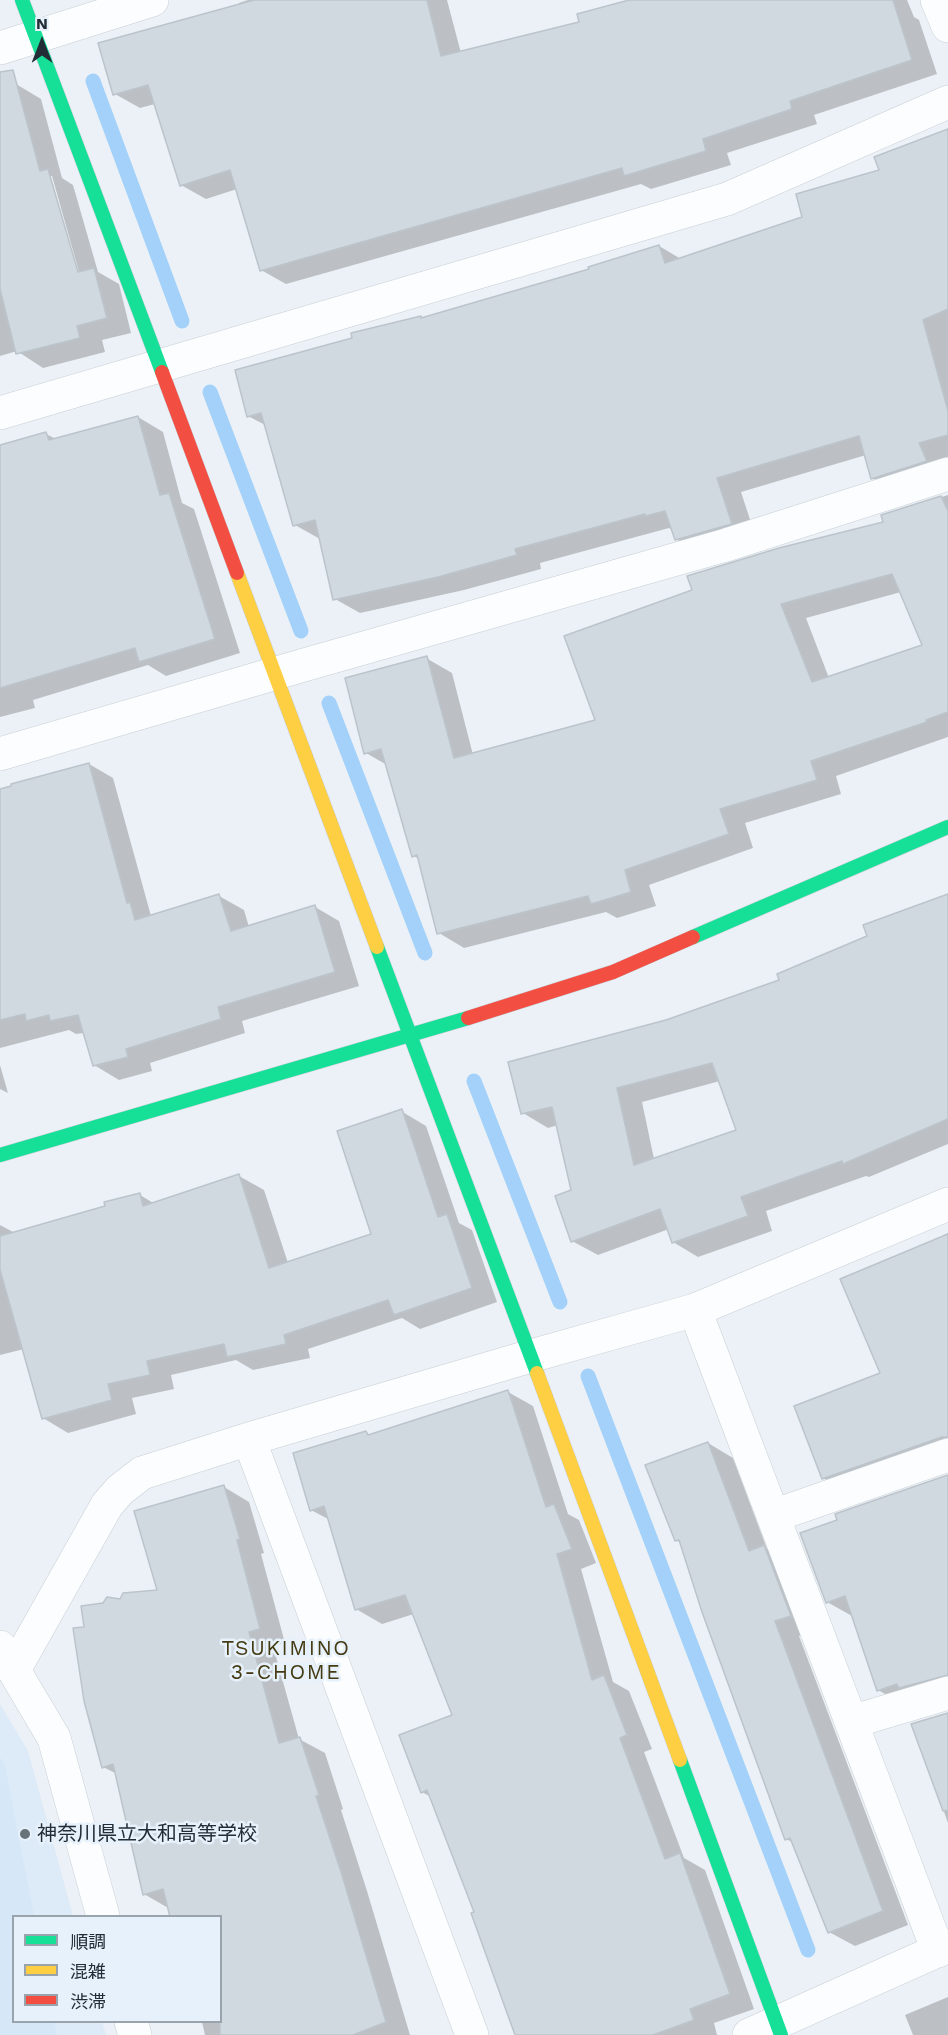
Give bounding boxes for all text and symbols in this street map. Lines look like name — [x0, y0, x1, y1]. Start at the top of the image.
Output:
north arrow — [12, 12, 72, 72]
text: N — [36, 14, 48, 33]
district label: TSUKIMINO 3-CHOME — [221, 1636, 351, 1686]
place label: 神奈川県立大和高等学校 — [37, 1822, 257, 1846]
marker: 神奈川県立大和高等学校 — [18, 1827, 32, 1841]
legend — [12, 1915, 222, 2023]
text: 順調 — [70, 1931, 106, 1952]
text: 混雑 — [70, 1961, 106, 1982]
text: 渋滞 — [70, 1991, 106, 2012]

